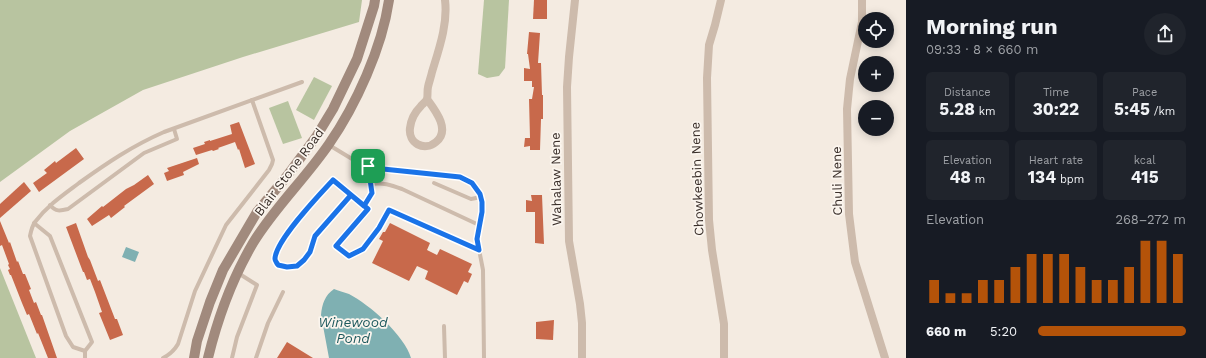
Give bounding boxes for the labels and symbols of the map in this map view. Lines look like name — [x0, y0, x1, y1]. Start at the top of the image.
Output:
street label: Chowkeebin Nene — [688, 122, 706, 236]
street label: Blair Stone Road — [251, 125, 327, 219]
street label: Wahalaw Nene — [548, 132, 564, 226]
street label: Chuli Nene — [829, 146, 845, 216]
pin — [351, 149, 385, 183]
water label: Winewood Pond — [318, 314, 388, 346]

